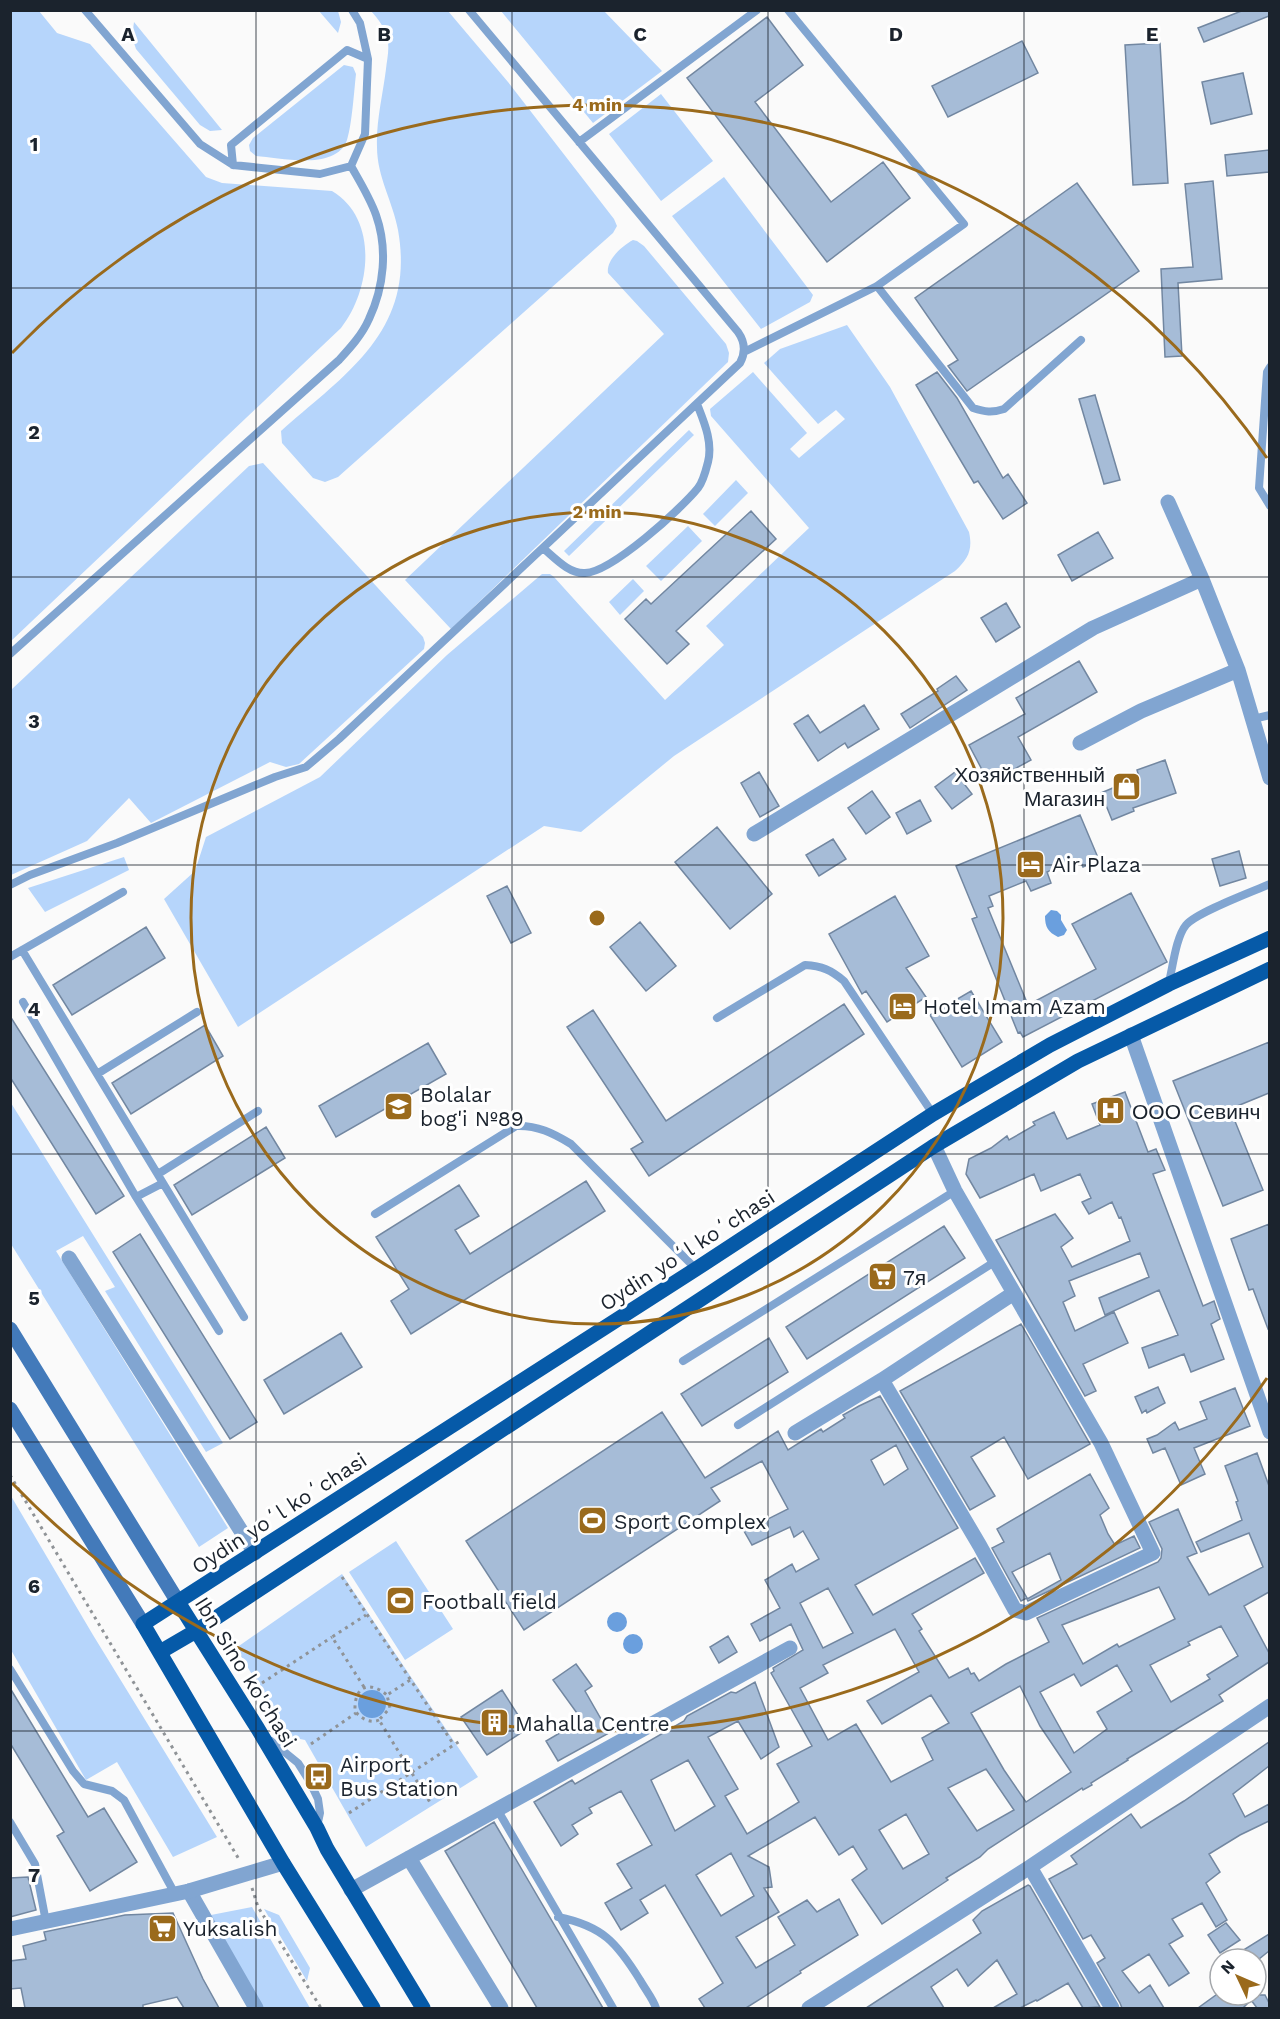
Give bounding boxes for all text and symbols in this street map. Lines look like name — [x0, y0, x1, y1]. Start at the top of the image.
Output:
text: A — [121, 22, 135, 46]
text: B — [377, 22, 391, 46]
text: C — [633, 22, 647, 46]
text: D — [889, 22, 903, 46]
text: E — [1146, 22, 1158, 46]
text: 4 min — [572, 94, 622, 115]
text: 1 — [30, 132, 38, 156]
text: 2 — [28, 420, 40, 444]
text: 2 min — [572, 501, 622, 522]
text: 3 — [28, 709, 40, 733]
place label: Хозяйственный Магазин — [954, 762, 1105, 811]
shop icon: Хозяйственный Магазин — [1110, 770, 1142, 802]
hotel icon: Air Plaza — [1015, 848, 1047, 880]
place label: Air Plaza — [1052, 852, 1141, 877]
centre of rings — [587, 908, 607, 928]
hotel icon: Hotel Imam Azam — [886, 990, 918, 1022]
place label: Hotel Imam Azam — [923, 994, 1106, 1019]
text: 4 — [28, 997, 41, 1021]
place label: Bolalar bog'i №89 — [420, 1082, 524, 1131]
school or university icon: Bolalar bog'i №89 — [383, 1090, 415, 1122]
hospital icon: ООО Севинч — [1095, 1095, 1127, 1127]
place label: ООО Севинч — [1132, 1099, 1260, 1124]
street label: Oydin yoʻl koʻchasi — [595, 1184, 779, 1316]
supermarket icon: 7я — [866, 1261, 898, 1293]
place label: 7я — [903, 1265, 926, 1290]
text: 5 — [28, 1286, 40, 1310]
street label: Oydin yoʻl koʻchasi — [187, 1447, 371, 1579]
sports icon: Sport Complex — [577, 1505, 609, 1537]
place label: Sport Complex — [614, 1509, 767, 1534]
text: 6 — [28, 1574, 40, 1598]
sports icon: Football field — [385, 1585, 417, 1617]
place label: Football field — [422, 1589, 557, 1614]
street label: Ibn Sino ko'chasi — [190, 1592, 302, 1752]
building icon: Mahalla Centre — [478, 1707, 510, 1739]
place label: Mahalla Centre — [515, 1711, 670, 1736]
place label: Airport Bus Station — [340, 1752, 459, 1801]
bus stop icon: Airport Bus Station — [303, 1760, 335, 1792]
text: 7 — [28, 1863, 40, 1887]
supermarket icon: Yuksalish — [146, 1912, 178, 1944]
place label: Yuksalish — [183, 1916, 278, 1941]
north arrow — [1208, 1947, 1268, 2007]
text: N — [1217, 1956, 1239, 1978]

